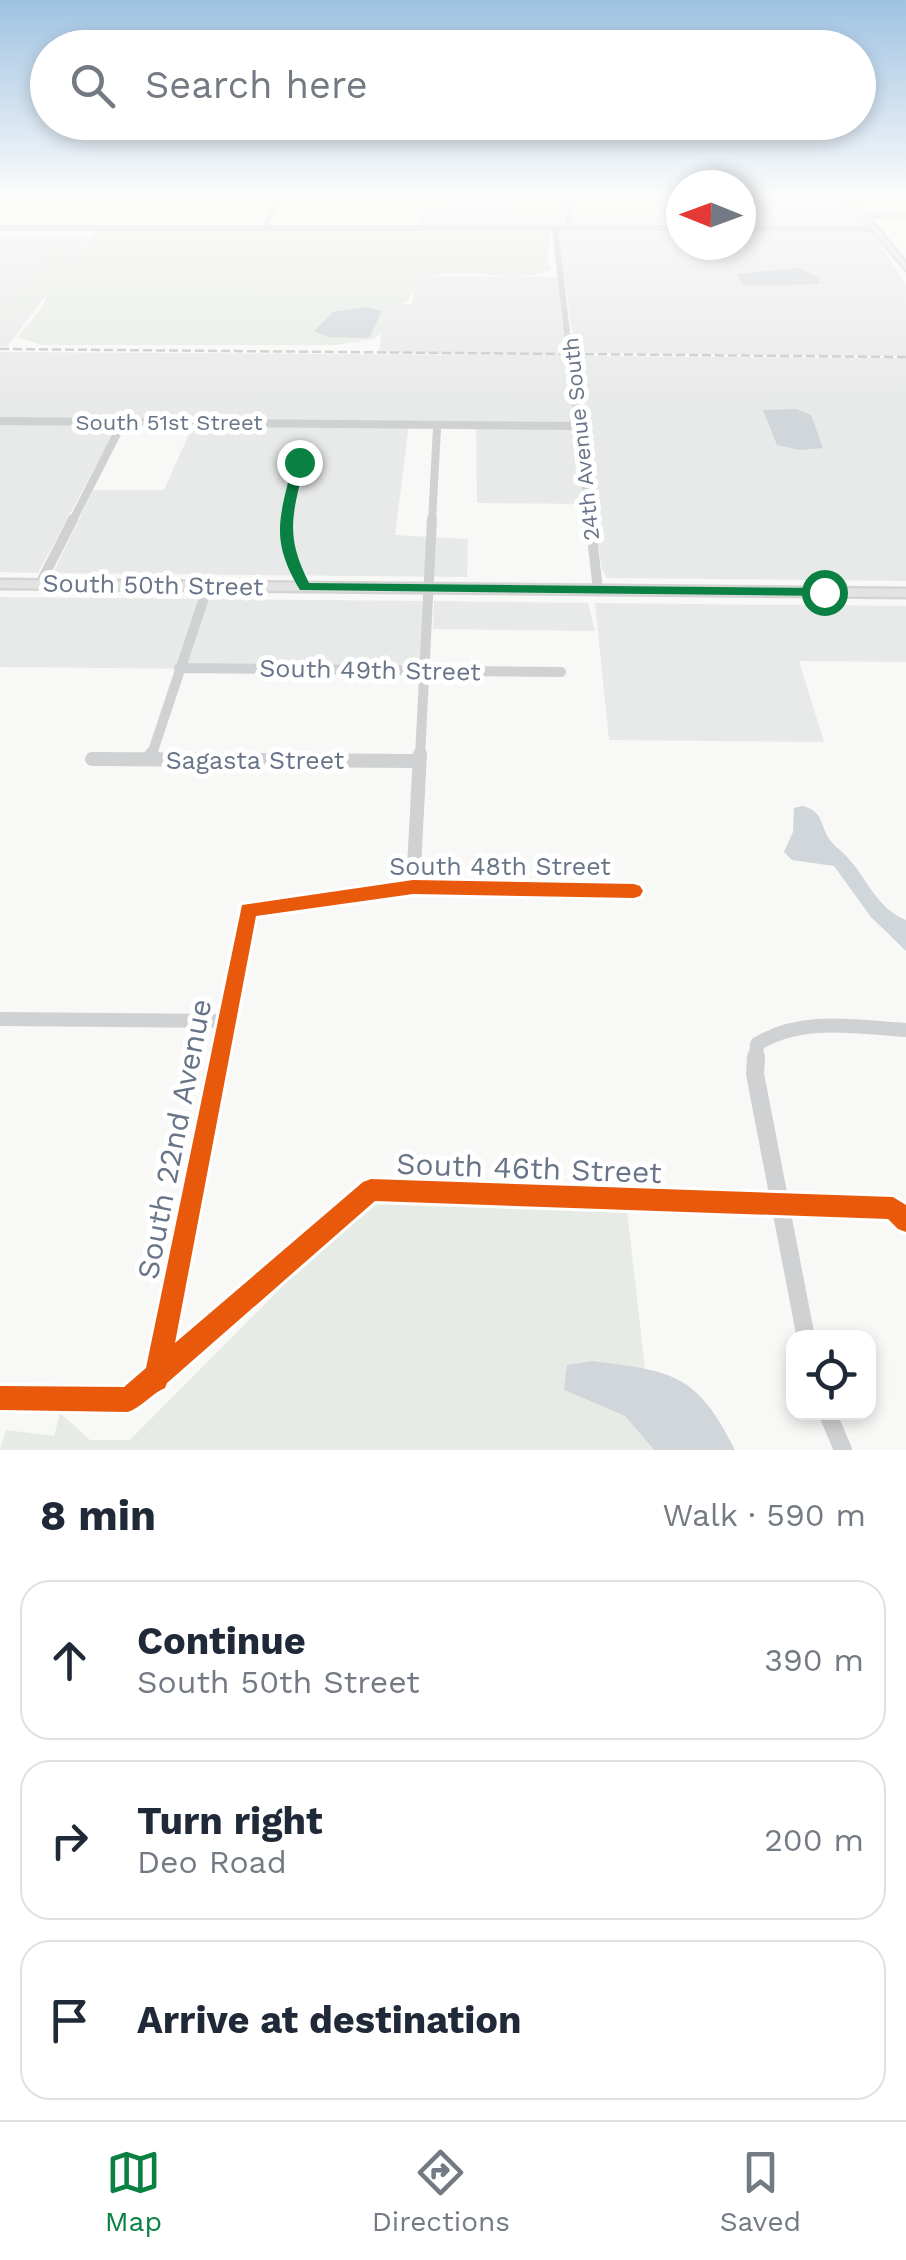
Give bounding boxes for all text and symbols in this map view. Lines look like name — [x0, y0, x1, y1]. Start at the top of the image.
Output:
search box — [30, 30, 876, 140]
icon: search — [65, 58, 120, 113]
text: Search here — [145, 63, 368, 107]
north arrow — [666, 170, 756, 260]
street label: 24th Avenue South — [558, 336, 604, 542]
street label: South 51st Street — [75, 410, 263, 435]
route end — [277, 440, 323, 486]
street label: South 50th Street — [42, 569, 264, 601]
route start — [802, 570, 848, 616]
street label: South 49th Street — [259, 654, 481, 686]
street label: Sagasta Street — [166, 746, 345, 775]
street label: South 48th Street — [389, 852, 611, 881]
street label: South 22nd Avenue — [130, 996, 218, 1282]
street label: South 46th Street — [396, 1146, 663, 1190]
map controls — [786, 1330, 876, 1420]
button: locate — [786, 1330, 876, 1420]
text: 8 min — [40, 1491, 156, 1540]
text: Walk · 590 m — [662, 1496, 866, 1534]
text: Continue — [137, 1619, 306, 1663]
icon: ahead — [42, 1633, 97, 1688]
text: 390 m — [764, 1641, 864, 1679]
text: South 50th Street — [137, 1663, 420, 1701]
text: Turn right — [137, 1799, 323, 1843]
icon: right — [42, 1813, 97, 1868]
text: 200 m — [764, 1821, 864, 1859]
text: Deo Road — [137, 1843, 287, 1881]
icon: arrive — [42, 1993, 97, 2048]
text: Arrive at destination — [137, 1998, 522, 2042]
tab: Map — [105, 2145, 162, 2238]
tab: Directions — [372, 2145, 510, 2238]
tab: Saved — [720, 2145, 801, 2238]

